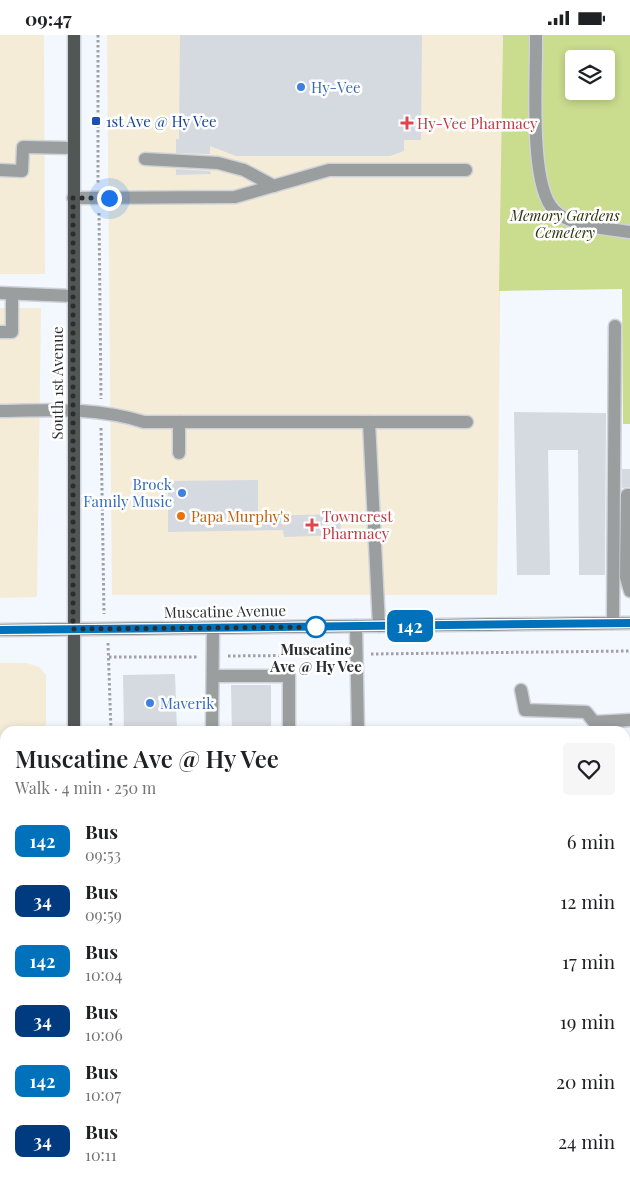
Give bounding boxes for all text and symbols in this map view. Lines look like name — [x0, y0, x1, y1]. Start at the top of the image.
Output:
text: 09:47 — [25, 5, 72, 31]
map controls — [565, 50, 615, 100]
button: layers — [565, 50, 615, 100]
place label: Hy-Vee — [311, 77, 361, 97]
marker: Hy-Vee — [295, 81, 307, 93]
place label: 1st Ave @ Hy Vee — [106, 111, 217, 131]
place label: Hy-Vee Pharmacy — [417, 113, 538, 133]
marker: 1st Ave @ Hy Vee — [90, 115, 102, 127]
marker: Hy-Vee Pharmacy — [401, 117, 413, 129]
your location — [97, 186, 122, 211]
park label: Memory Gardens Cemetery — [509, 205, 620, 242]
street label: South 1st Avenue — [47, 327, 67, 439]
place label: Brock Family Music — [83, 474, 173, 511]
marker: Brock Family Music — [176, 487, 188, 499]
place label: Papa Murphy's — [191, 506, 290, 526]
place label: Towncrest Pharmacy — [322, 506, 393, 543]
marker: Papa Murphy's — [175, 510, 187, 522]
marker: Towncrest Pharmacy — [306, 519, 318, 531]
street label: Muscatine Avenue — [164, 600, 286, 622]
line badge: 142 — [381, 610, 439, 642]
text: 142 — [397, 614, 423, 638]
marker: Muscatine Ave @ Hy Vee — [305, 616, 327, 638]
place label: Muscatine Ave @ Hy Vee — [269, 639, 362, 676]
place label: Maverik — [160, 693, 215, 713]
marker: Maverik — [144, 697, 156, 709]
text: Muscatine Ave @ Hy Vee — [15, 742, 279, 774]
button: heart — [563, 743, 615, 795]
text: Walk · 4 min · 250 m — [15, 777, 156, 798]
text: Bus — [85, 818, 118, 844]
text: 6 min — [567, 828, 615, 854]
text: 142 — [30, 829, 55, 853]
text: 09:53 — [85, 844, 121, 865]
text: Bus — [85, 878, 118, 904]
text: 12 min — [560, 888, 615, 914]
text: 34 — [33, 889, 52, 913]
text: 09:59 — [85, 904, 122, 925]
text: Bus — [85, 938, 118, 964]
text: 17 min — [562, 948, 615, 974]
text: 142 — [30, 949, 55, 973]
text: 10:04 — [85, 964, 122, 985]
text: Bus — [85, 998, 118, 1024]
text: 19 min — [560, 1008, 615, 1034]
text: 34 — [33, 1009, 52, 1033]
text: 10:06 — [85, 1024, 123, 1045]
text: Bus — [85, 1058, 118, 1084]
text: 20 min — [556, 1068, 615, 1094]
text: 142 — [30, 1069, 55, 1093]
text: 10:07 — [85, 1084, 121, 1105]
text: Bus — [85, 1118, 118, 1144]
text: 24 min — [558, 1128, 615, 1154]
text: 34 — [33, 1129, 52, 1153]
text: 10:11 — [85, 1144, 117, 1165]

